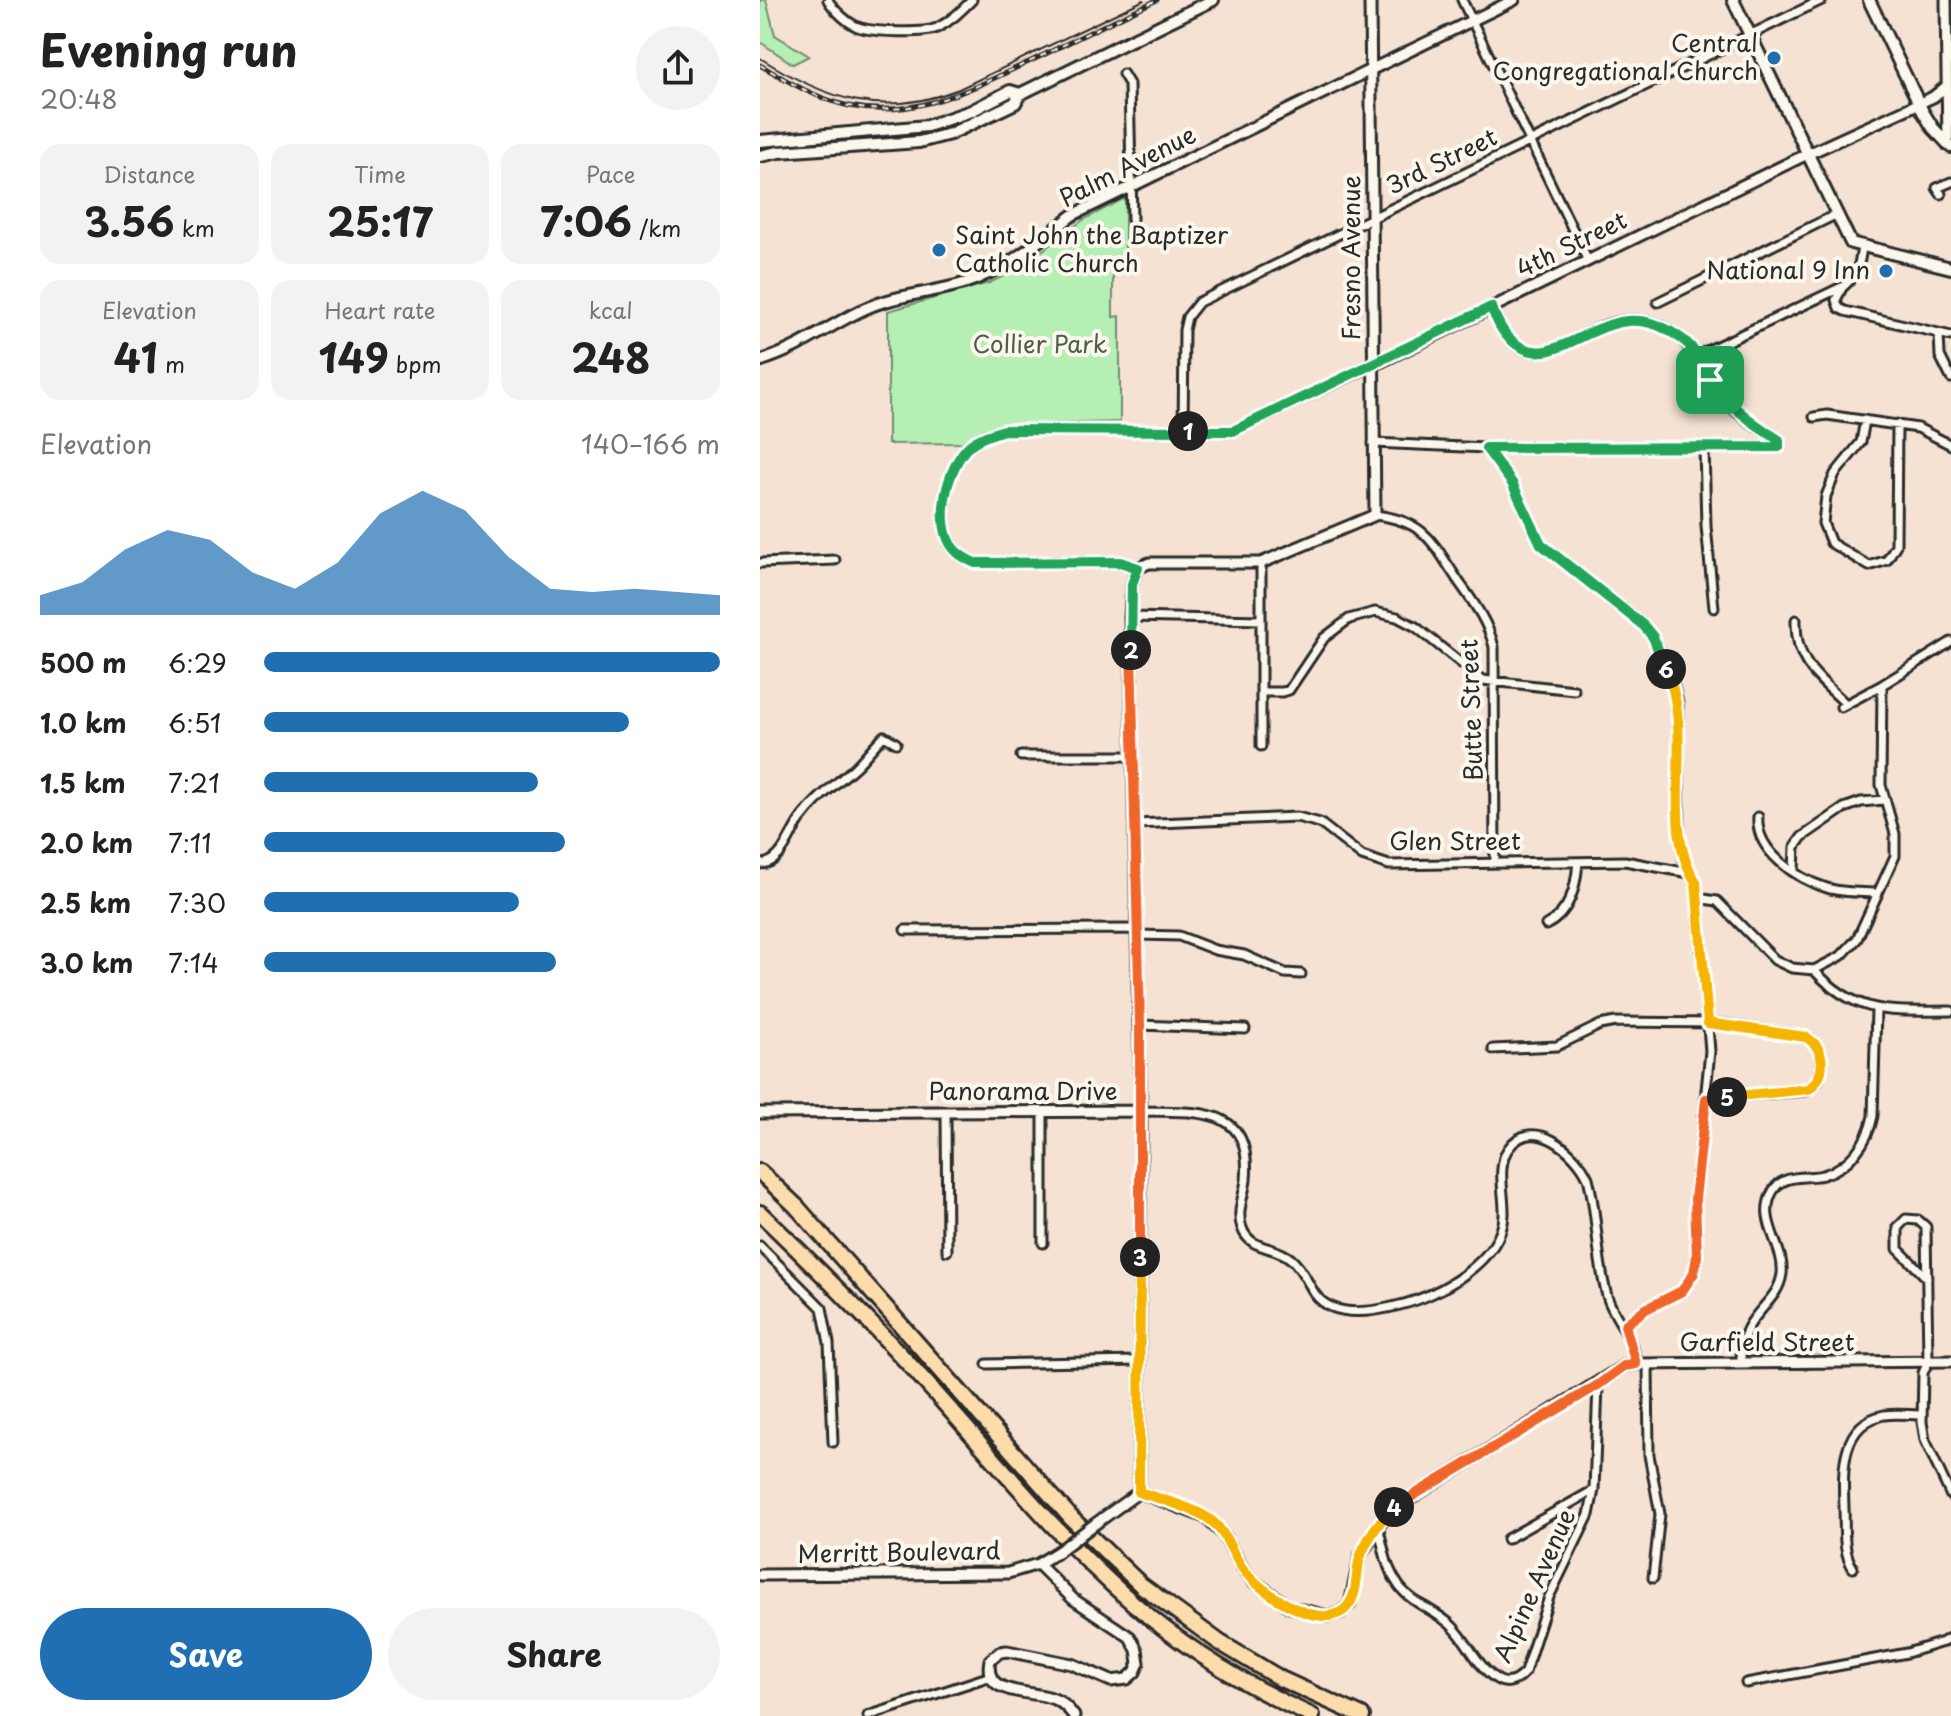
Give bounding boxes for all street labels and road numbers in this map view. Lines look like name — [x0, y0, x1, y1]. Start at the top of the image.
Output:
street label: Palm Avenue — [1053, 115, 1201, 215]
street label: 3rd Street — [1380, 118, 1503, 203]
street label: Fresno Avenue — [1332, 175, 1368, 341]
street label: 4th Street — [1510, 201, 1633, 285]
street label: Butte Street — [1450, 638, 1490, 782]
street label: Glen Street — [1389, 822, 1521, 858]
street label: Panorama Drive — [929, 1072, 1117, 1108]
street label: Garfield Street — [1679, 1323, 1855, 1359]
street label: Alpine Avenue — [1483, 1503, 1583, 1668]
street label: Merritt Boulevard — [797, 1531, 1001, 1571]

